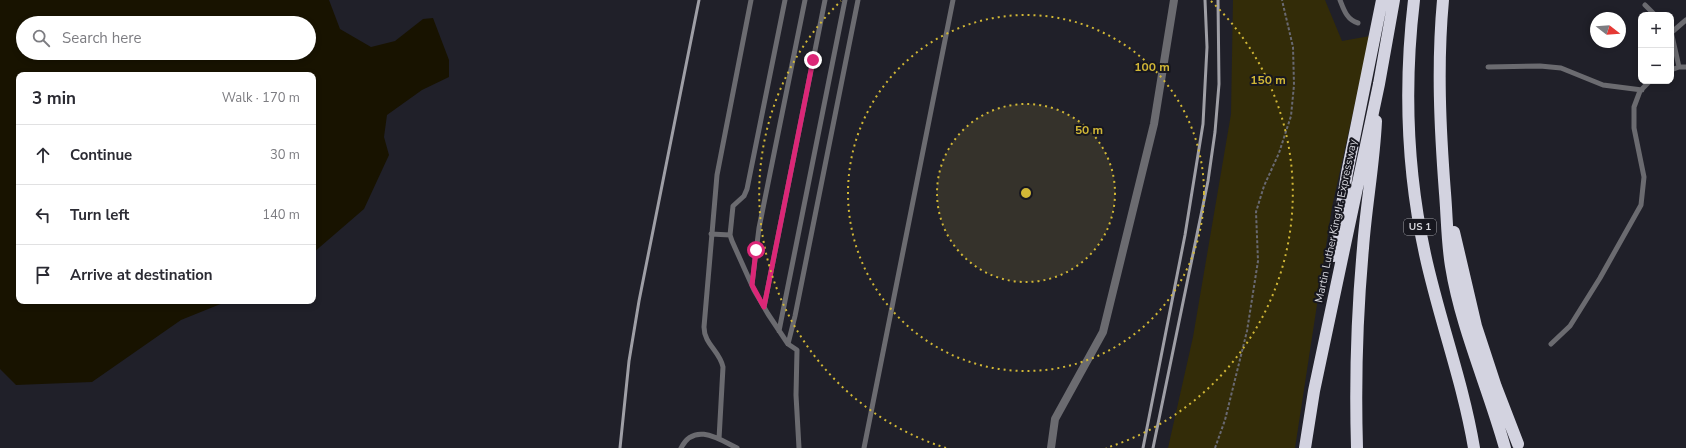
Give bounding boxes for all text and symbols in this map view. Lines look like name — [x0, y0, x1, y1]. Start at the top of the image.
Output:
north arrow — [1590, 12, 1626, 48]
map controls — [1638, 12, 1674, 84]
button: + — [1638, 12, 1674, 48]
search box — [16, 16, 316, 60]
icon: search — [30, 27, 52, 49]
text: Search here — [62, 28, 142, 48]
button: − — [1638, 48, 1674, 84]
route end — [804, 51, 822, 69]
text: 100 m — [1134, 59, 1170, 75]
text: 150 m — [1250, 72, 1286, 88]
text: 3 min — [32, 87, 76, 110]
text: Walk · 170 m — [222, 89, 300, 107]
text: 50 m — [1075, 122, 1103, 138]
street label: Martin Luther King Jr. Expressway — [1311, 138, 1361, 304]
icon: ahead — [32, 144, 54, 166]
text: Continue — [70, 145, 132, 165]
text: 30 m — [270, 146, 300, 164]
centre of rings — [1019, 186, 1033, 200]
icon: left — [32, 204, 54, 226]
text: Turn left — [70, 205, 129, 225]
text: 140 m — [262, 206, 300, 224]
road number: US 1 — [1404, 219, 1436, 235]
route start — [747, 241, 765, 259]
icon: arrive — [32, 264, 54, 286]
text: Arrive at destination — [70, 265, 213, 285]

